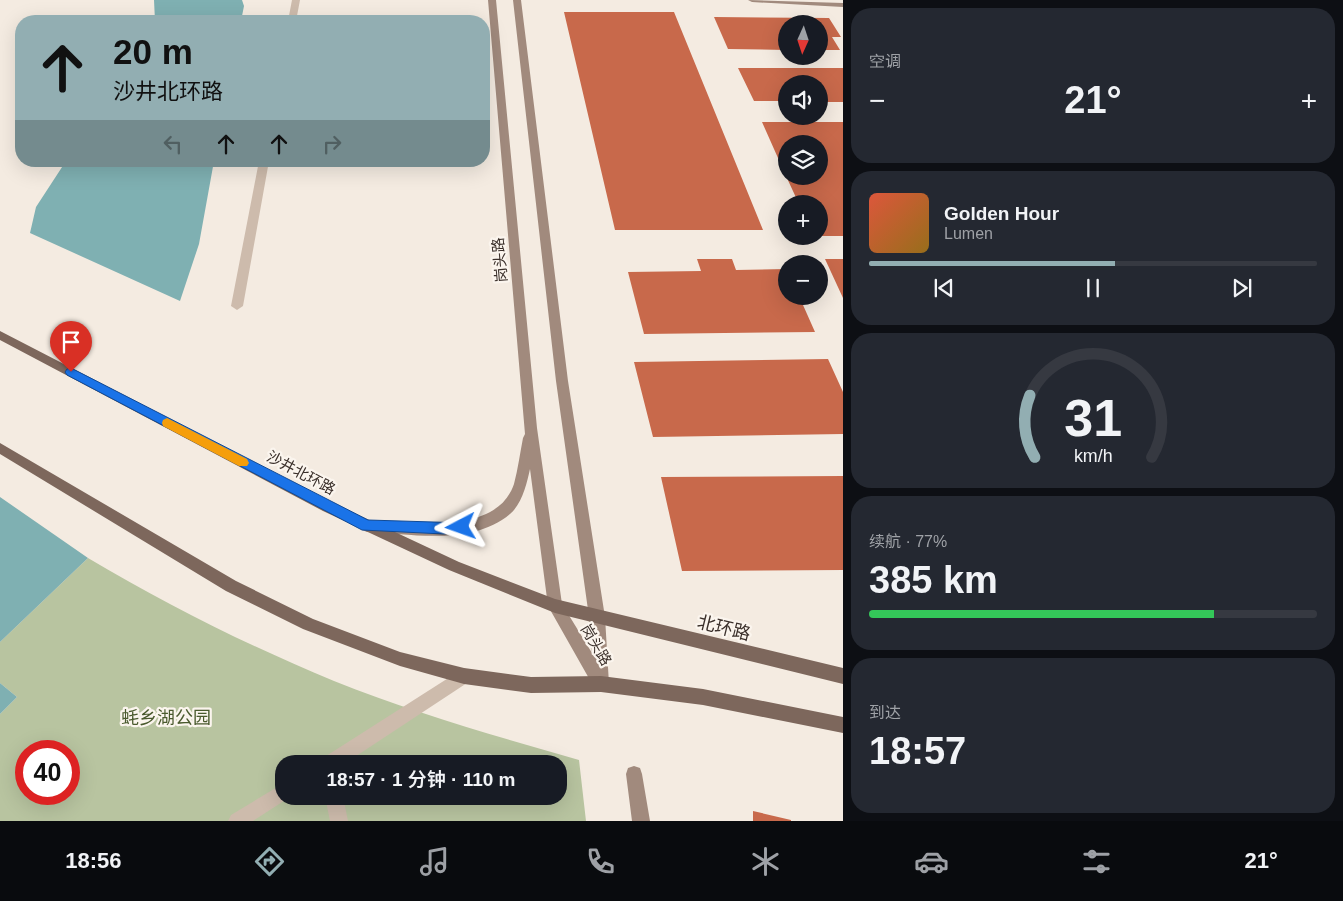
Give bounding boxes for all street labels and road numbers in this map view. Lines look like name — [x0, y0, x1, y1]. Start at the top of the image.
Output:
street label: 岗头路 — [489, 237, 510, 283]
street label: 沙井北环路 — [264, 447, 338, 498]
street label: 北环路 — [695, 612, 753, 644]
street label: 岗头路 — [578, 621, 615, 668]

